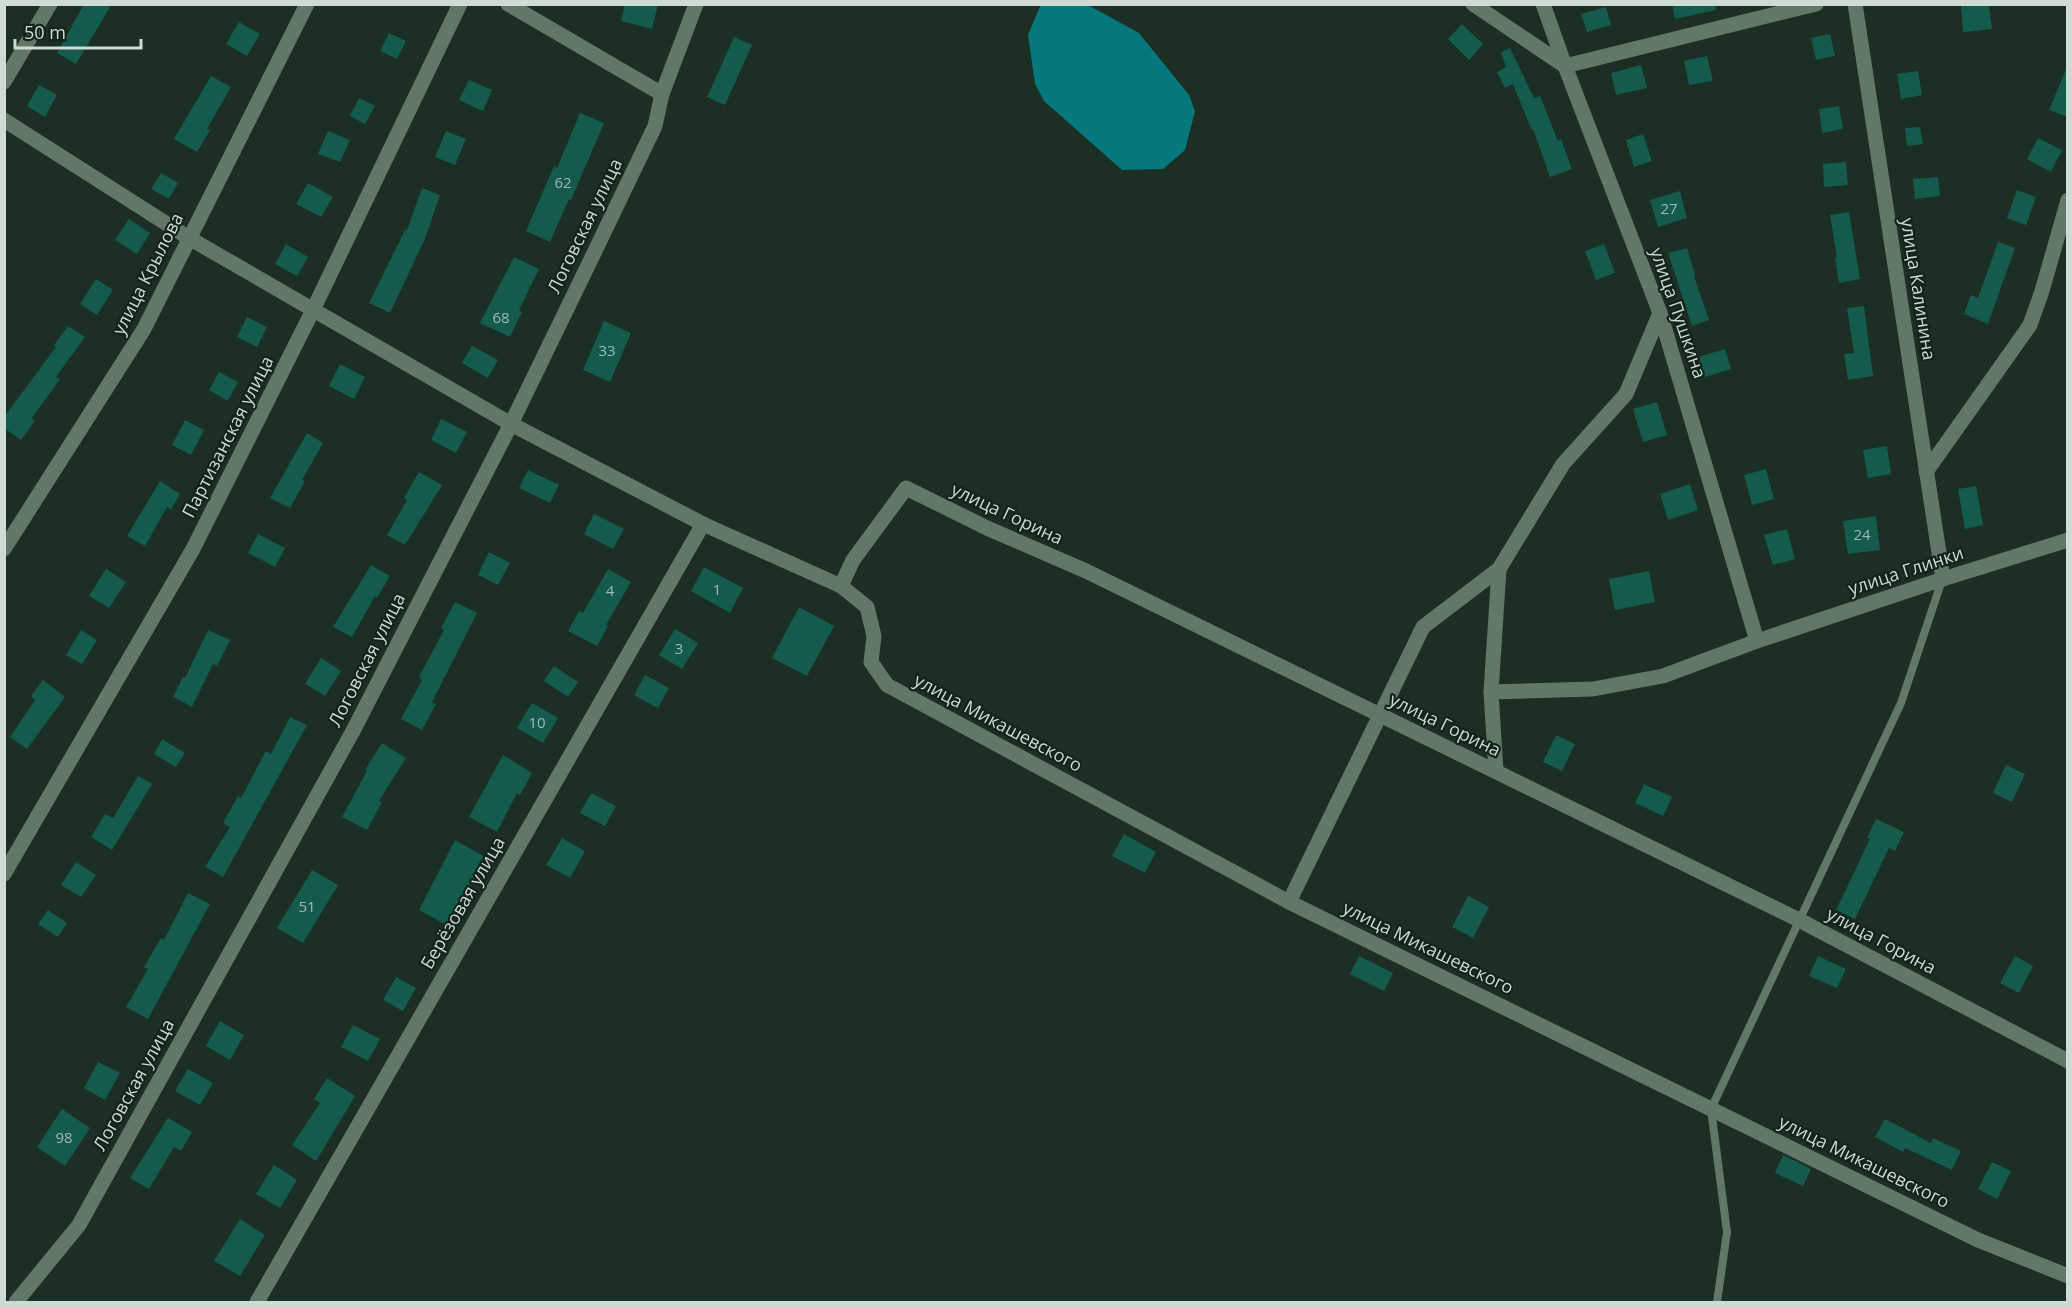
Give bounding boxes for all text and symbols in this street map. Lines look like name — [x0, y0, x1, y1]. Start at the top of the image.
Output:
scale bar — [15, 12, 141, 50]
text: 50 m — [24, 20, 66, 44]
street label: Логовская улица — [541, 154, 627, 297]
house number: 62 — [554, 172, 572, 192]
house number: 27 — [1660, 198, 1678, 218]
street label: улица Крылова — [106, 208, 188, 339]
street label: улица Калинина — [1896, 216, 1942, 362]
street label: улица Пушкина — [1645, 244, 1713, 381]
house number: 68 — [492, 307, 510, 327]
house number: 33 — [598, 340, 616, 360]
street label: Партизанская улица — [176, 351, 278, 522]
street label: улица Горина — [948, 477, 1067, 549]
house number: 24 — [1853, 524, 1871, 544]
street label: улица Глинки — [1845, 540, 1966, 600]
house number: 1 — [713, 579, 721, 599]
house number: 4 — [606, 580, 615, 600]
street label: Логовская улица — [322, 589, 410, 730]
house number: 3 — [675, 638, 683, 658]
street label: улица Микашевского — [910, 668, 1087, 777]
street label: улица Горина — [1386, 687, 1505, 761]
house number: 10 — [528, 712, 546, 732]
street label: Берёзовая улица — [415, 832, 510, 973]
street label: улица Микашевского — [1339, 895, 1518, 999]
house number: 51 — [298, 896, 316, 916]
street label: улица Горина — [1823, 901, 1940, 979]
street label: Логовская улица — [87, 1014, 179, 1155]
street label: улица Микашевского — [1775, 1109, 1954, 1213]
house number: 98 — [55, 1127, 73, 1147]

